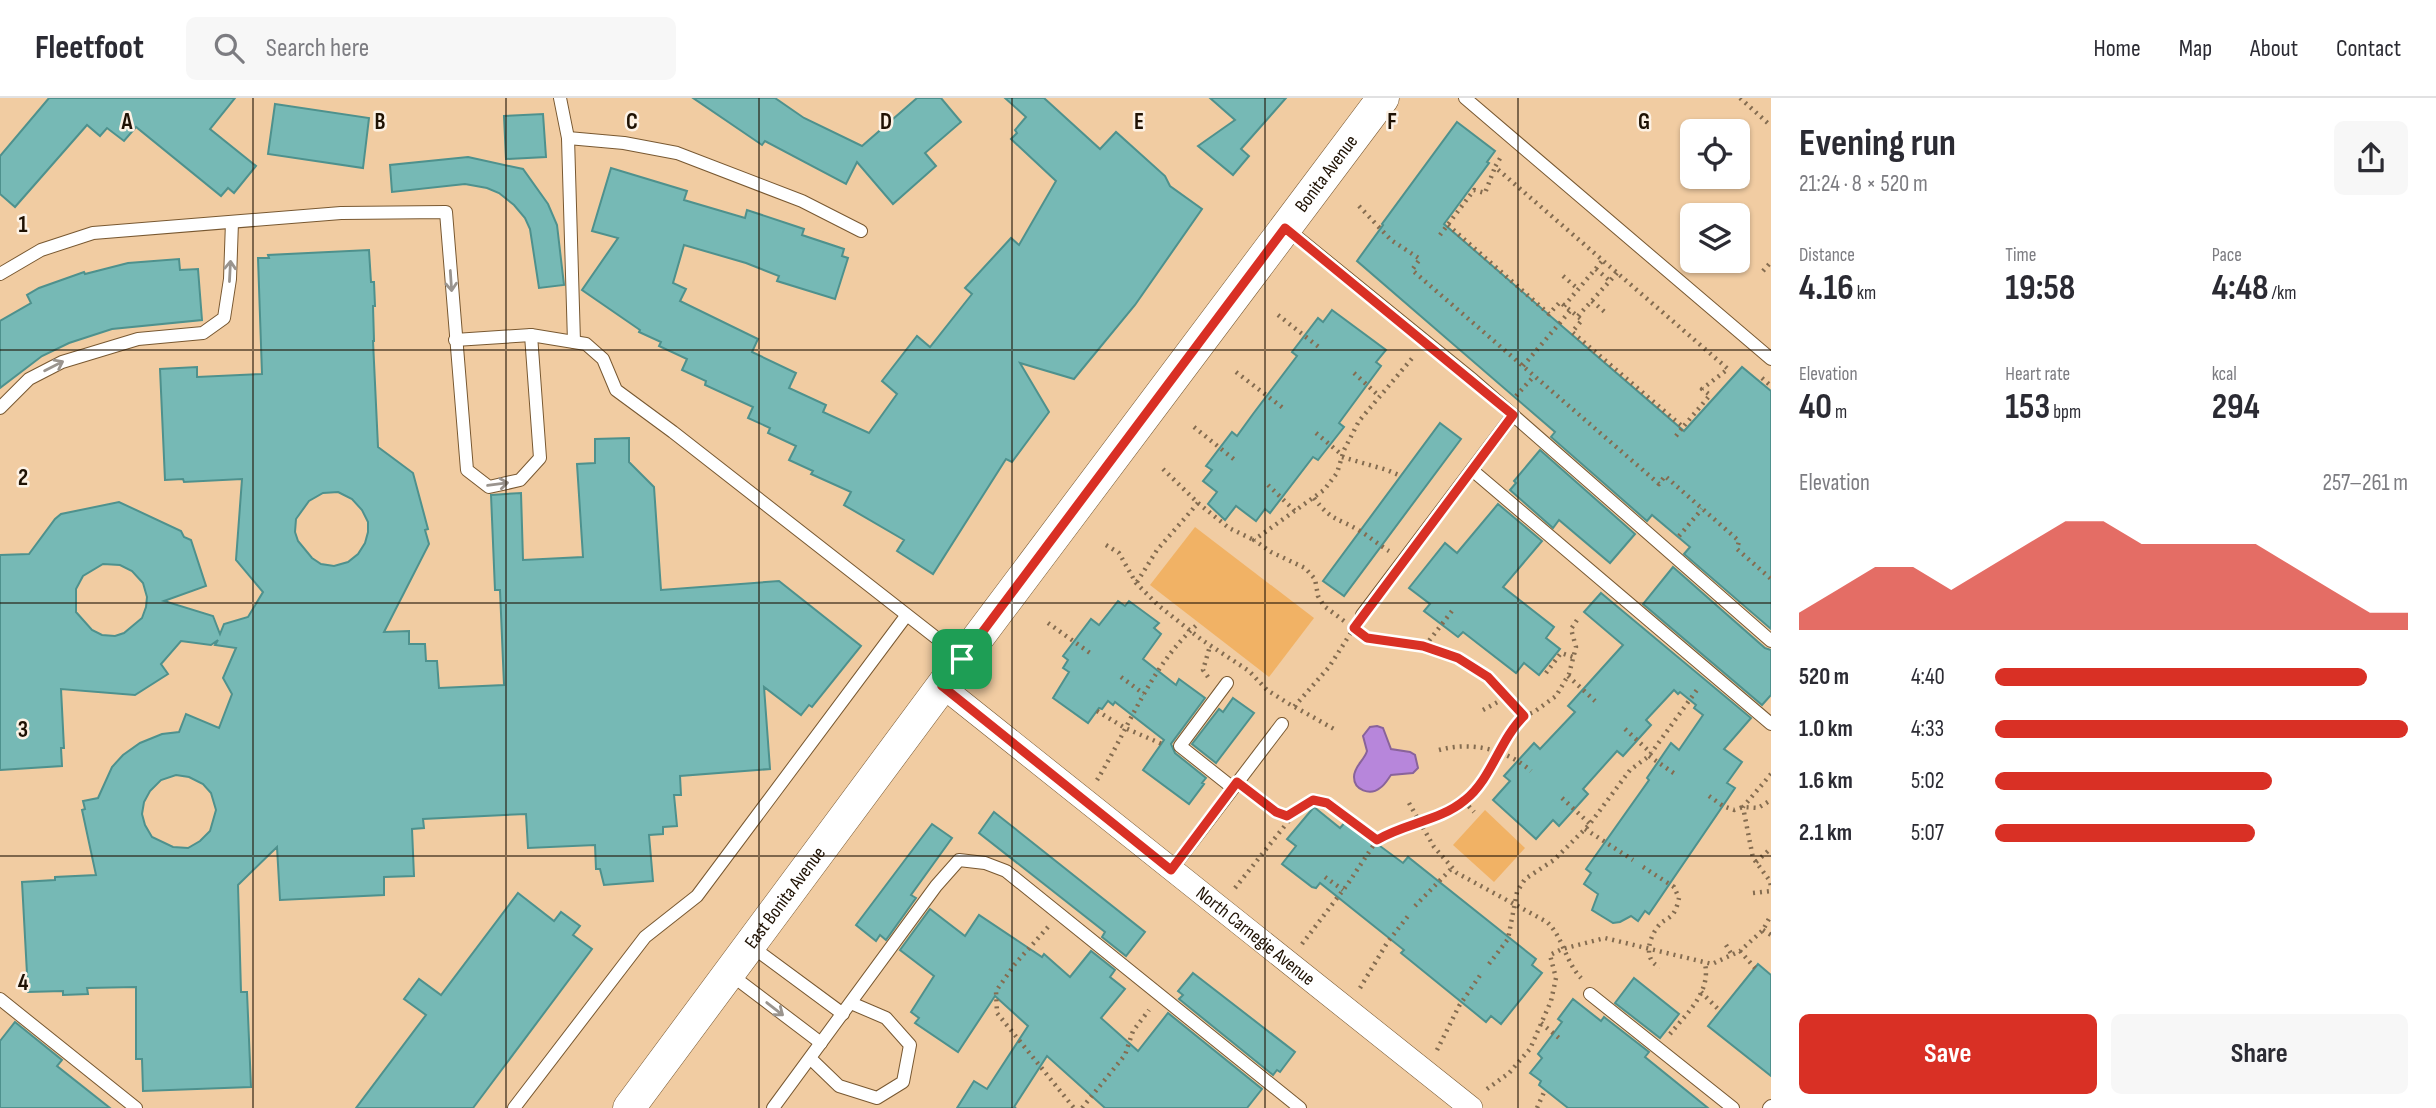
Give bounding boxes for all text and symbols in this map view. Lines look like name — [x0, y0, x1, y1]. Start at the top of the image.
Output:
search box — [186, 17, 676, 80]
text: Fleetfoot — [35, 28, 144, 68]
icon: search — [210, 29, 248, 67]
text: Search here — [266, 33, 369, 64]
text: Home — [2093, 34, 2141, 63]
text: Map — [2179, 34, 2212, 63]
text: About — [2250, 34, 2298, 63]
text: Contact — [2336, 34, 2401, 63]
text: A — [121, 108, 134, 136]
text: B — [375, 108, 386, 136]
text: C — [626, 108, 638, 136]
text: D — [880, 108, 892, 136]
text: E — [1134, 108, 1144, 136]
text: F — [1387, 108, 1397, 136]
text: G — [1638, 108, 1650, 136]
map controls — [1680, 119, 1750, 273]
button: locate — [1680, 119, 1750, 189]
text: Evening run — [1799, 121, 1956, 166]
button: share — [2334, 121, 2408, 195]
street label: Bonita Avenue — [1290, 130, 1363, 217]
text: 21:24 · 8 × 520 m — [1799, 170, 1928, 198]
button: layers — [1680, 203, 1750, 273]
text: 1 — [18, 211, 28, 239]
text: Distance — [1799, 244, 1855, 267]
text: Time — [2005, 244, 2036, 267]
text: Pace — [2212, 244, 2242, 267]
one-way arrow — [223, 260, 236, 283]
text: 4.16 — [1799, 267, 1854, 310]
text: 19:58 — [2005, 267, 2075, 310]
text: 4:48 — [2212, 267, 2269, 310]
one-way arrow — [445, 269, 458, 291]
text: km — [1854, 282, 1876, 305]
text: /km — [2269, 282, 2296, 305]
one-way arrow — [43, 359, 63, 373]
text: Elevation — [1799, 363, 1858, 386]
text: Heart rate — [2005, 363, 2070, 386]
text: kcal — [2212, 363, 2237, 386]
text: 40 — [1799, 386, 1832, 429]
text: 153 — [2005, 386, 2050, 429]
text: 294 — [2212, 386, 2260, 429]
text: m — [1832, 401, 1847, 424]
text: bpm — [2050, 401, 2081, 424]
text: 2 — [18, 464, 28, 492]
text: Elevation — [1799, 469, 1870, 497]
text: 257–261 m — [2323, 469, 2408, 497]
one-way arrow — [487, 478, 509, 491]
pin — [932, 629, 992, 689]
icon: arrive — [943, 640, 981, 678]
text: 520 m — [1799, 663, 1849, 691]
text: 4:40 — [1911, 663, 1945, 691]
text: 1.0 km — [1799, 715, 1853, 743]
text: 4:33 — [1911, 715, 1944, 743]
text: 3 — [18, 716, 28, 744]
text: 1.6 km — [1799, 767, 1853, 795]
text: 5:02 — [1911, 767, 1944, 795]
text: 2.1 km — [1799, 819, 1852, 847]
text: 5:07 — [1911, 819, 1944, 847]
street label: East Bonita Avenue — [740, 842, 830, 953]
street label: North Carnegie Avenue — [1191, 882, 1320, 991]
text: 4 — [18, 969, 29, 997]
one-way arrow — [766, 1001, 785, 1016]
button: Save — [1799, 1014, 2097, 1094]
button: Share — [2111, 1014, 2408, 1094]

